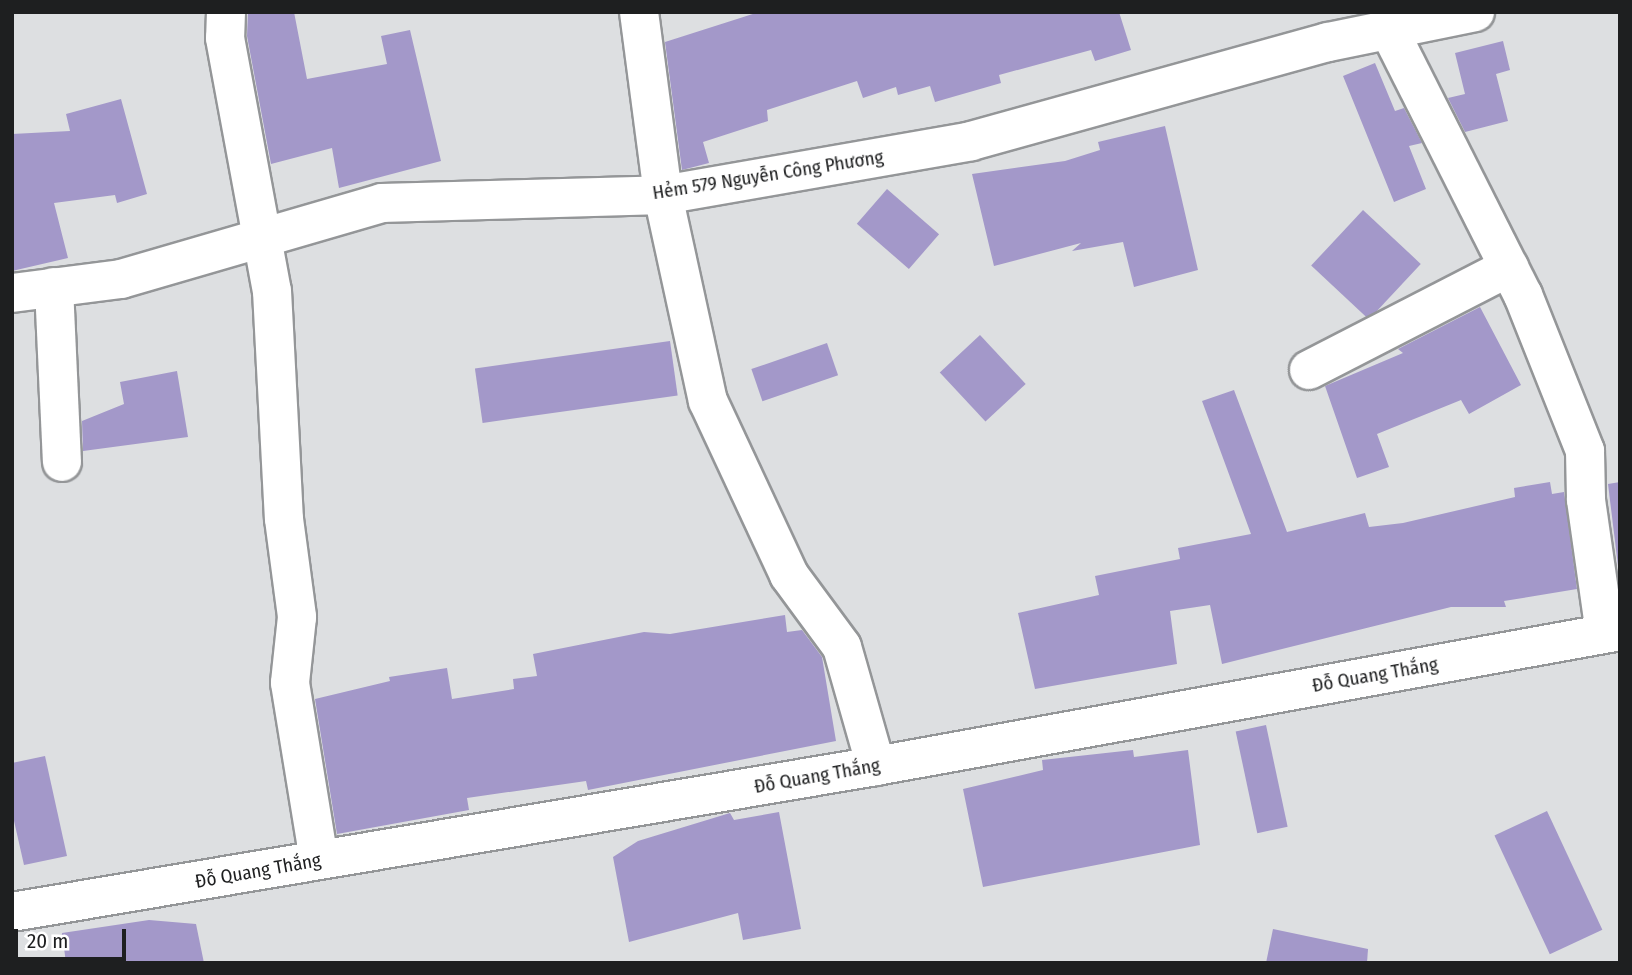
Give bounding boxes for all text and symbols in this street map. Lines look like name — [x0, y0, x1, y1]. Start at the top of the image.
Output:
street label: Hẻm 579 Nguyễn Công Phương — [651, 145, 885, 205]
street label: Đỗ Quang Thắng — [1310, 653, 1440, 697]
street label: Đỗ Quang Thắng — [752, 754, 882, 798]
street label: Đỗ Quang Thắng — [193, 849, 323, 893]
scale bar — [18, 916, 130, 960]
text: 20 m — [27, 928, 68, 954]

